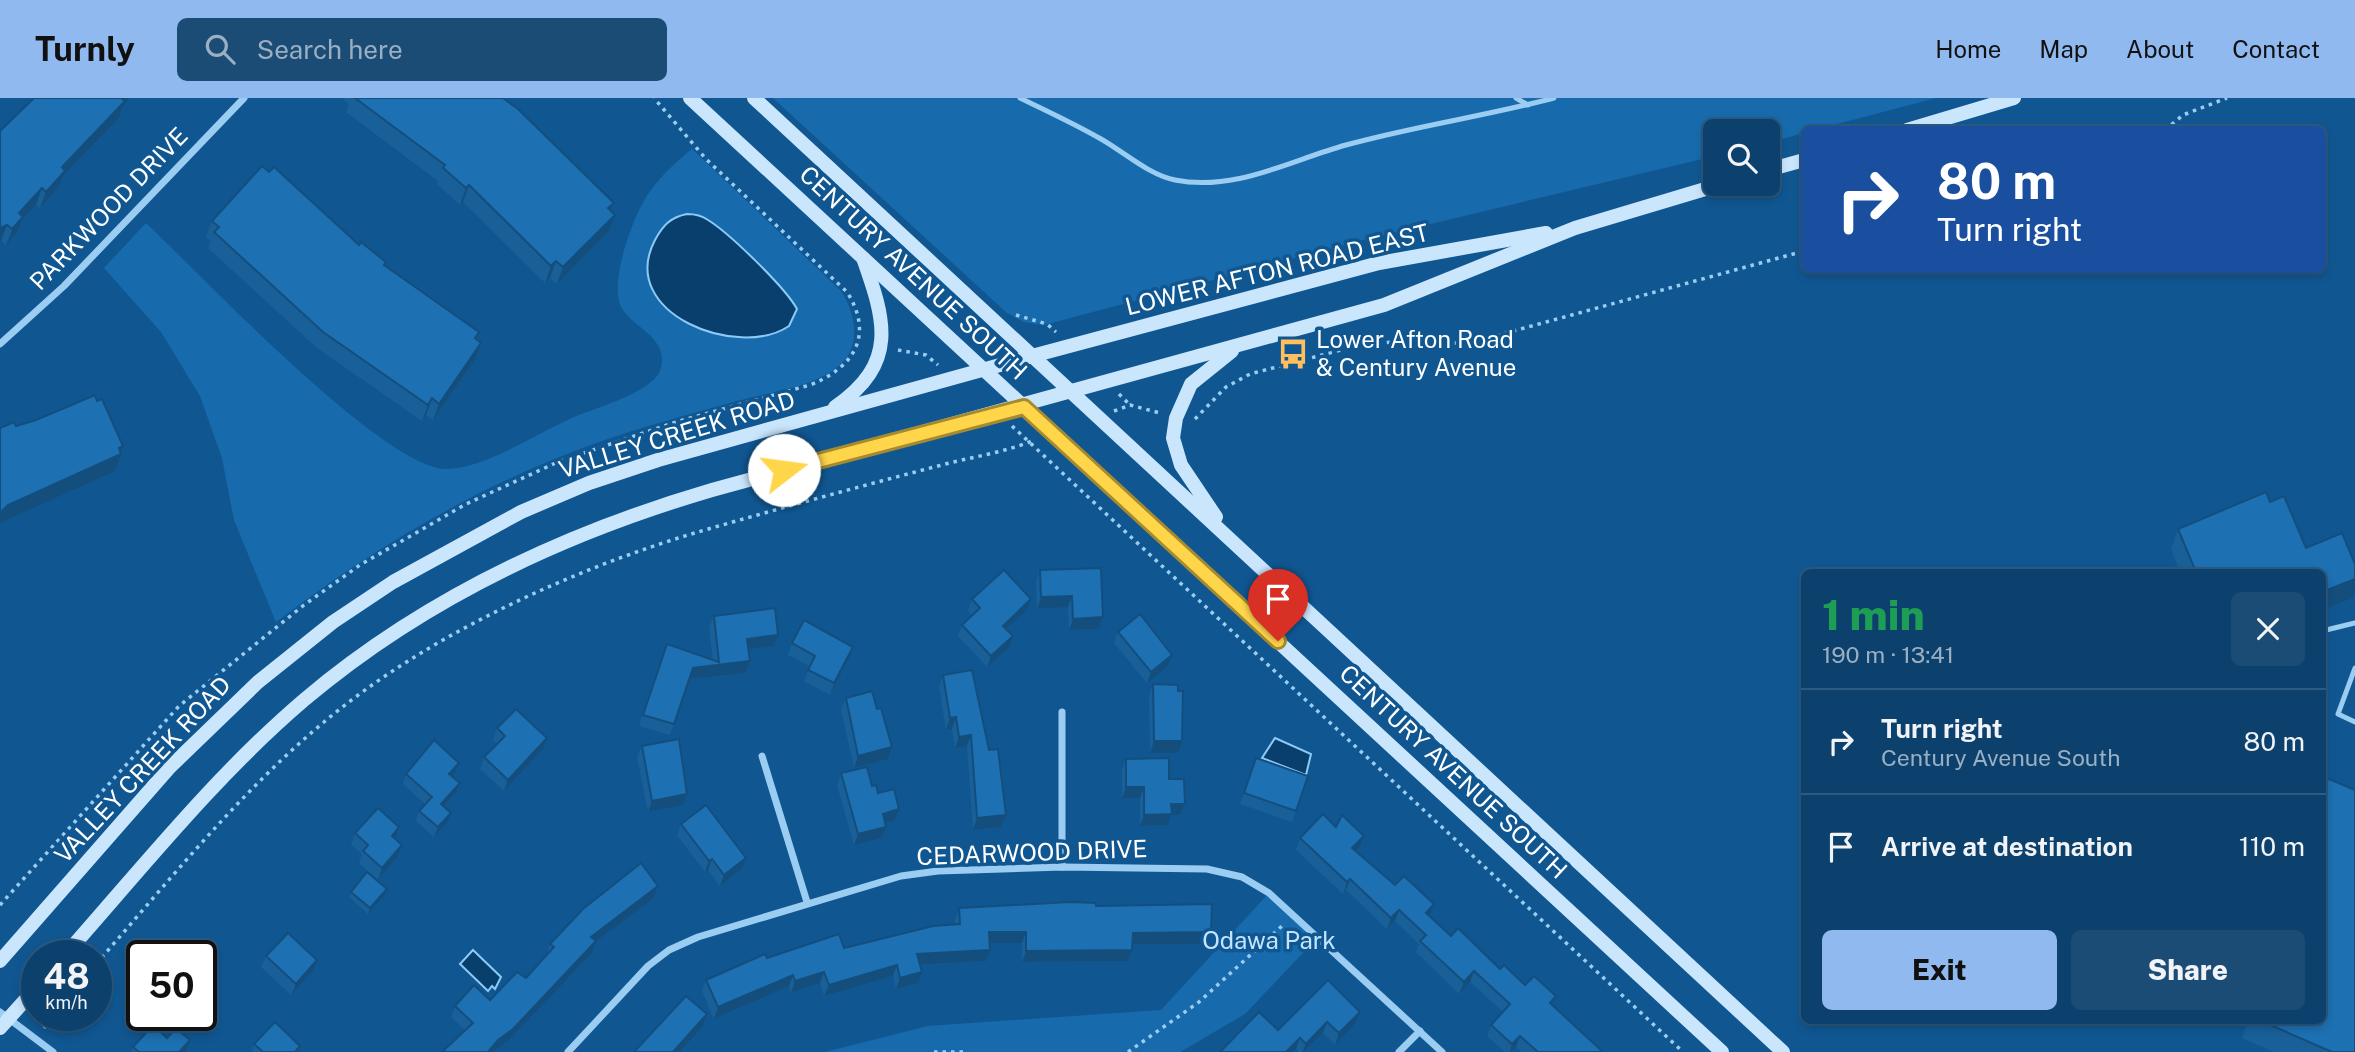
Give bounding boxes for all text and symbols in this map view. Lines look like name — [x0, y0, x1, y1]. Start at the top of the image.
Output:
search box — [177, 18, 667, 81]
text: Turnly — [35, 30, 135, 68]
icon: search — [201, 30, 239, 68]
text: Search here — [257, 34, 403, 65]
text: Home — [1935, 35, 2001, 63]
text: Map — [2039, 35, 2088, 63]
text: About — [2126, 35, 2194, 63]
text: Contact — [2232, 35, 2320, 63]
map controls — [1703, 119, 1780, 196]
button: search — [1703, 119, 1780, 196]
street label: PARKWOOD DRIVE — [24, 121, 193, 295]
text: 80 m — [1937, 152, 2056, 210]
icon: right — [1822, 154, 1913, 245]
street label: CENTURY AVENUE SOUTH — [794, 160, 1033, 385]
text: Turn right — [1937, 211, 2082, 248]
street label: LOWER AFTON ROAD EAST — [1122, 218, 1431, 320]
place label: Lower Afton Road & Century Avenue — [1316, 325, 1516, 381]
bus stop icon: Lower Afton Road & Century Avenue — [1276, 337, 1310, 371]
street label: VALLEY CREEK ROAD — [555, 385, 798, 483]
position arrow — [747, 433, 821, 507]
pin — [1248, 569, 1308, 641]
icon: arrive — [1259, 580, 1297, 618]
text: 1 min — [1822, 590, 1925, 639]
button: close — [2231, 592, 2305, 666]
text: 190 m · 13:41 — [1822, 641, 1954, 668]
street label: CENTURY AVENUE SOUTH — [1334, 659, 1573, 884]
street label: VALLEY CREEK ROAD — [48, 670, 236, 869]
text: Turn right — [1881, 713, 2003, 744]
icon: right — [1822, 723, 1860, 761]
text: 80 m — [2244, 726, 2305, 757]
text: Century Avenue South — [1881, 744, 2120, 771]
icon: arrive — [1822, 828, 1860, 866]
text: Arrive at destination — [1881, 831, 2133, 862]
text: 110 m — [2239, 831, 2305, 862]
street label: CEDARWOOD DRIVE — [916, 834, 1148, 870]
park label: Odawa Park — [1202, 926, 1336, 954]
button: Exit — [1822, 930, 2057, 1010]
button: Share — [2071, 930, 2305, 1010]
speed limit sign: 50 — [126, 940, 217, 1031]
text: 48 — [43, 956, 90, 997]
text: km/h — [45, 992, 88, 1013]

